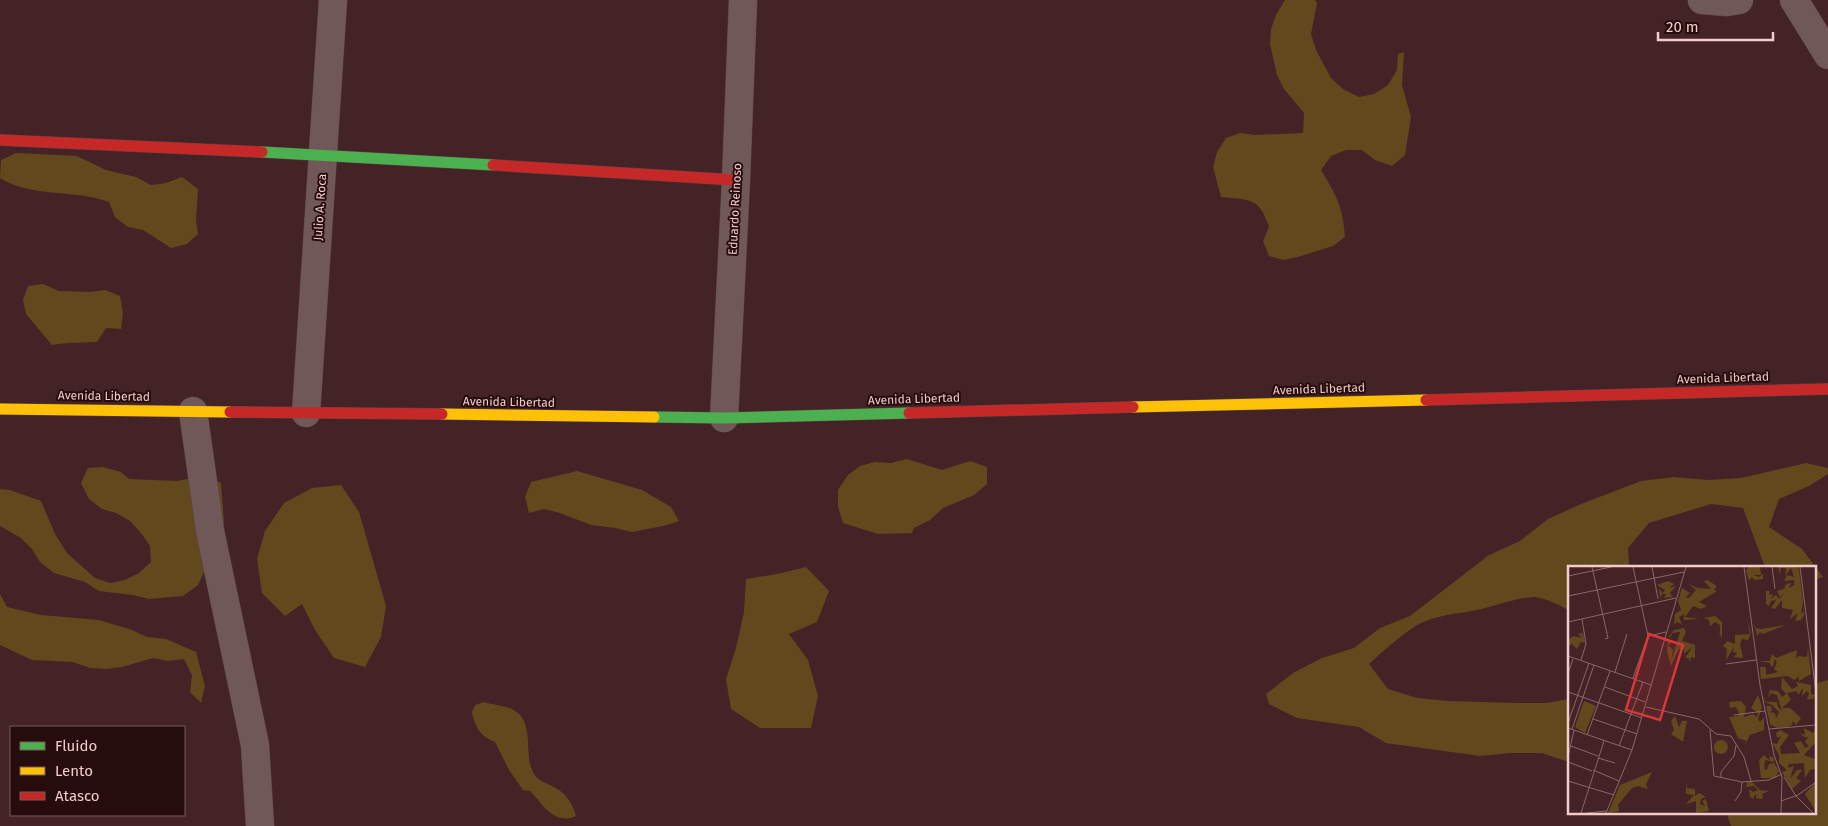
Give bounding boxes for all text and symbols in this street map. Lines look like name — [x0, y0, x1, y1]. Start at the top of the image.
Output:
scale bar — [1658, 10, 1773, 42]
text: 20 m — [1666, 18, 1699, 36]
street label: Eduardo Reinoso — [726, 163, 744, 255]
street label: Julio A. Roca — [311, 173, 329, 241]
street label: Avenida Libertad — [1677, 369, 1769, 387]
street label: Avenida Libertad — [1273, 380, 1365, 398]
street label: Avenida Libertad — [58, 388, 150, 404]
street label: Avenida Libertad — [868, 390, 960, 408]
street label: Avenida Libertad — [463, 394, 555, 410]
inset map — [1568, 566, 1816, 814]
legend — [10, 726, 185, 816]
text: Fluido — [55, 737, 97, 755]
text: Lento — [55, 762, 93, 780]
text: Atasco — [55, 787, 100, 805]

